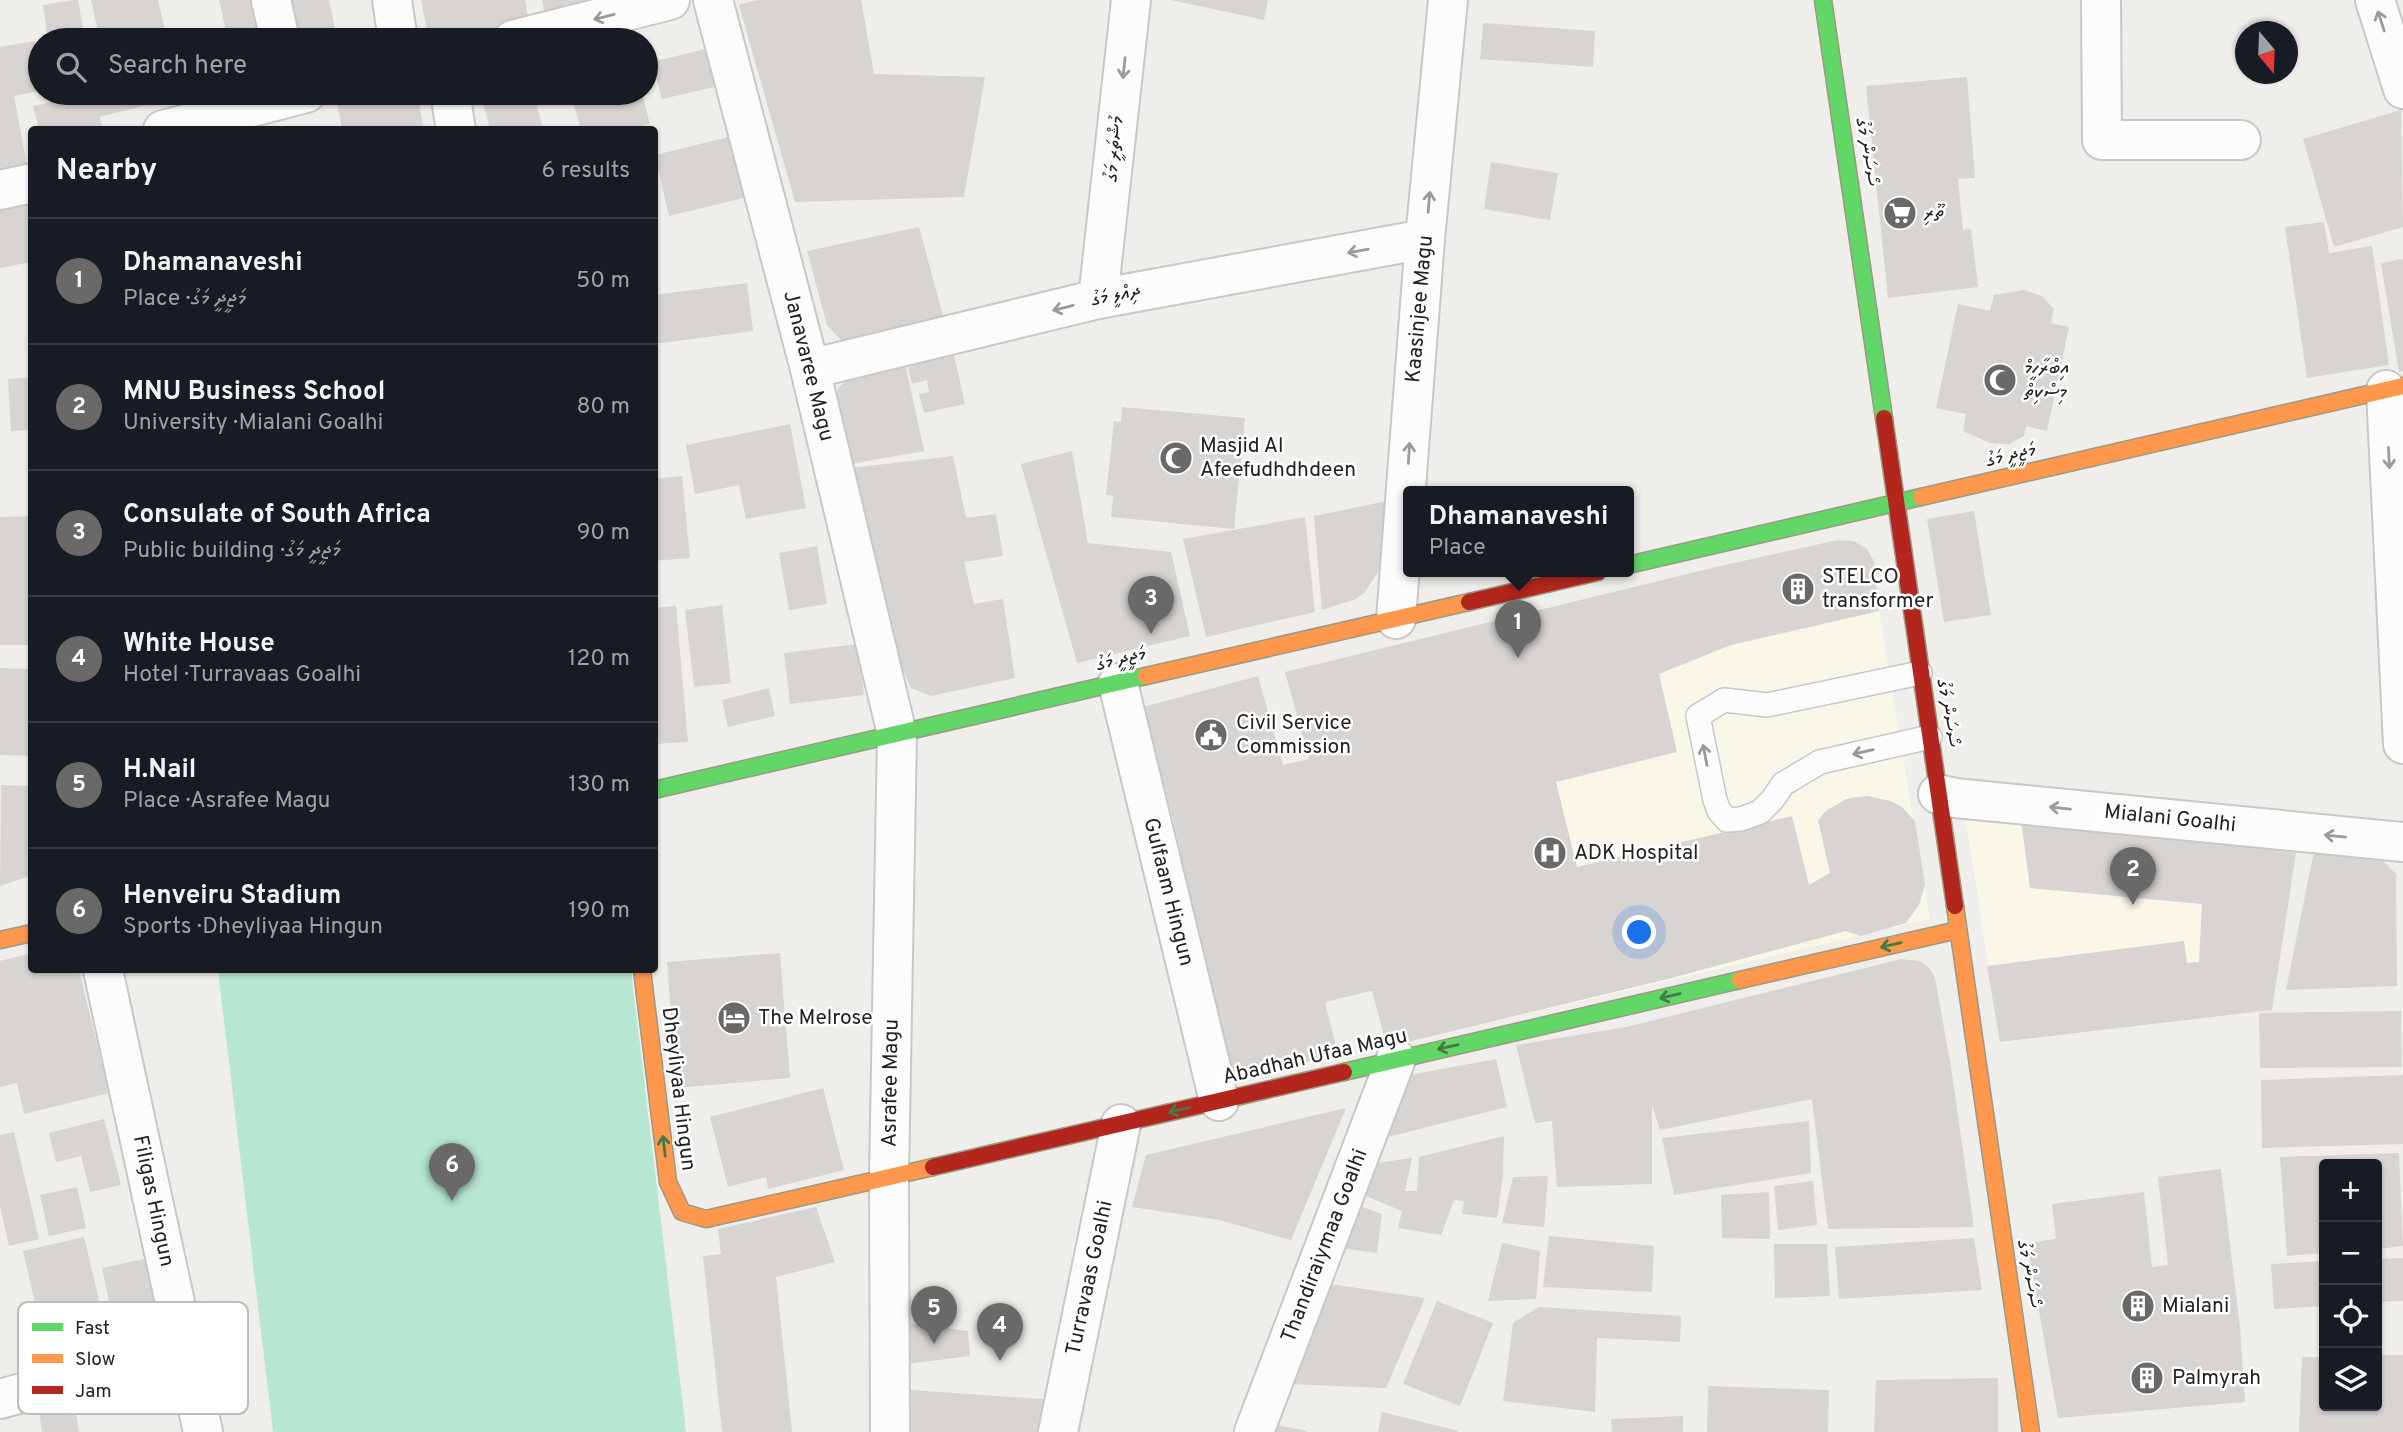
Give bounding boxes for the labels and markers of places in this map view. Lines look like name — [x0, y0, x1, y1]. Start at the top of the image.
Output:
supermarket icon: ތޫރި — [1881, 194, 1919, 232]
place label: ތޫރި — [1923, 200, 1946, 227]
place label: އިބްރާހީމް މިސްކިތް — [2023, 355, 2070, 406]
mosque icon: އިބްރާހީމް މިސްކިތް — [1981, 361, 2019, 399]
place label: Masjid Al Afeefudhdhdeen — [1200, 433, 1356, 484]
mosque icon: Masjid Al Afeefudhdhdeen — [1157, 439, 1195, 477]
place label: STELCO transformer — [1822, 564, 1934, 615]
building icon: STELCO transformer — [1779, 570, 1817, 608]
pin: 3 — [1128, 576, 1174, 634]
pin: 1 — [1495, 600, 1541, 658]
place label: Civil Service Commission — [1236, 710, 1352, 761]
public building icon: Civil Service Commission — [1192, 716, 1230, 754]
hospital icon: ADK Hospital — [1531, 834, 1569, 872]
place label: ADK Hospital — [1574, 840, 1698, 867]
pin: 2 — [2110, 847, 2156, 905]
hotel icon: The Melrose — [715, 999, 753, 1037]
place label: The Melrose — [758, 1005, 872, 1032]
pin: 6 — [429, 1143, 475, 1201]
pin: 5 — [911, 1286, 957, 1344]
building icon: Mialani — [2119, 1287, 2157, 1325]
place label: Mialani — [2162, 1293, 2229, 1320]
pin: 4 — [977, 1303, 1023, 1361]
building icon: Palmyrah — [2128, 1359, 2166, 1397]
place label: Palmyrah — [2172, 1365, 2261, 1392]

